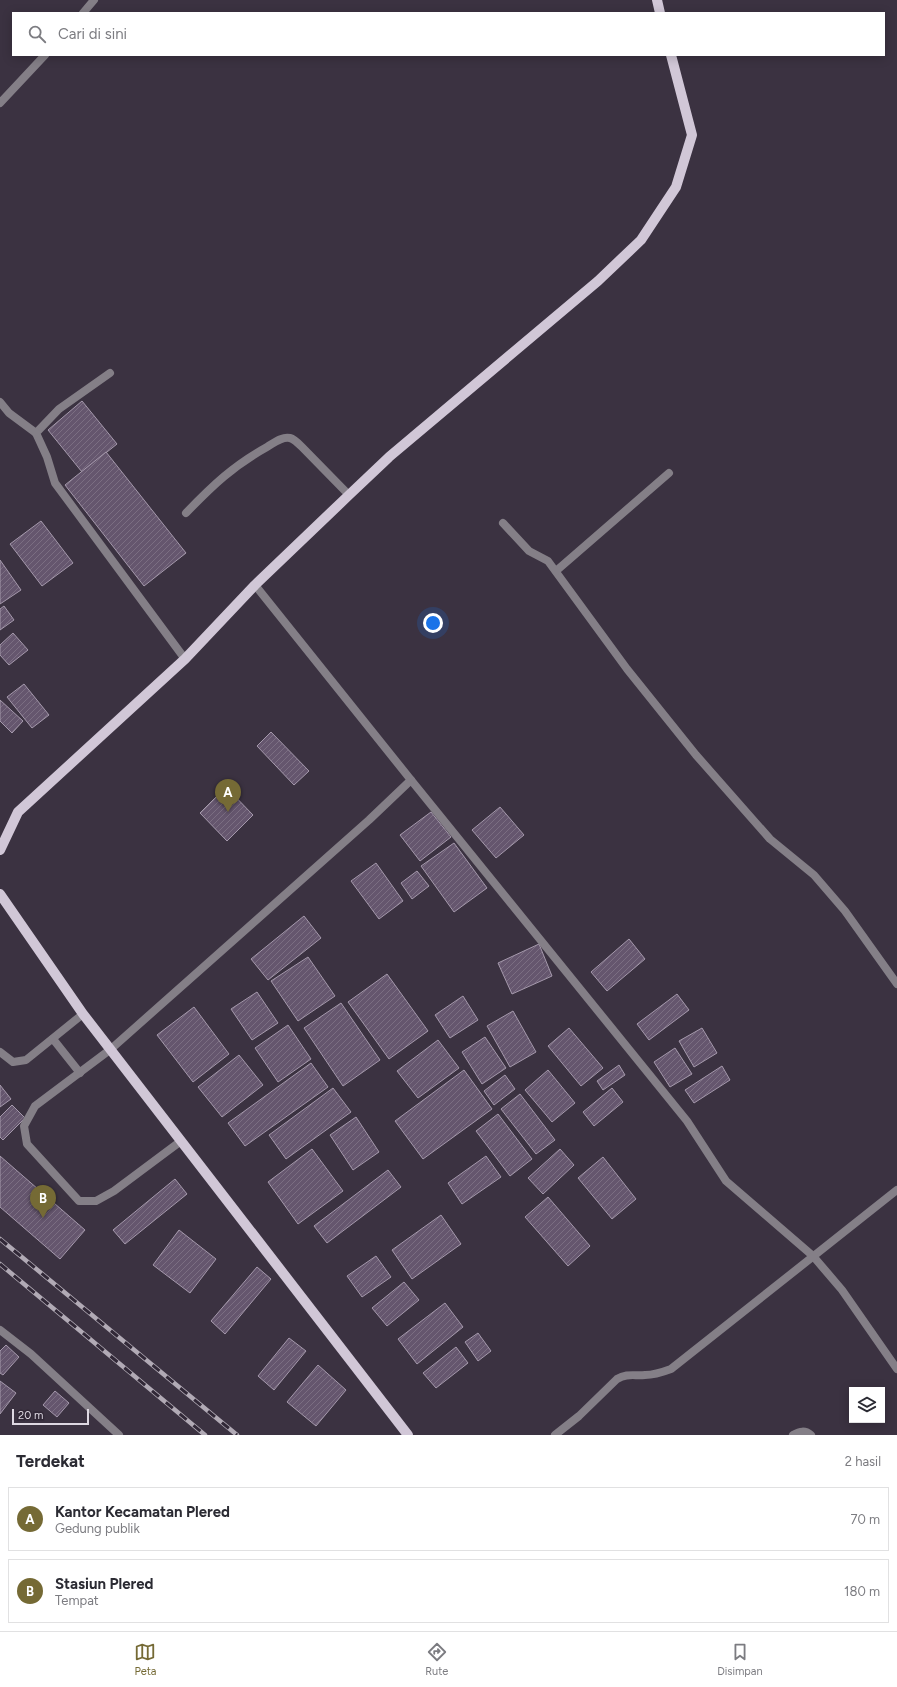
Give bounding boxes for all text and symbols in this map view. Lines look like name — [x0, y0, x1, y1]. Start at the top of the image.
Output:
search box — [12, 12, 885, 56]
icon: search — [26, 23, 48, 45]
text: Cari di sini — [58, 25, 127, 43]
your location — [423, 613, 443, 633]
pin: A — [215, 779, 241, 812]
pin: B — [30, 1185, 56, 1218]
map controls — [849, 1387, 885, 1423]
button: layers — [849, 1387, 885, 1423]
scale bar — [12, 1407, 89, 1426]
text: 20 m — [18, 1409, 43, 1422]
text: Terdekat — [16, 1451, 85, 1471]
text: 2 hasil — [845, 1454, 881, 1469]
text: Kantor Kecamatan Plered — [55, 1503, 230, 1521]
text: A — [25, 1512, 35, 1527]
text: 70 m — [850, 1512, 880, 1527]
text: Gedung publik — [55, 1521, 140, 1536]
text: Stasiun Plered — [55, 1575, 154, 1593]
text: B — [26, 1584, 34, 1599]
text: 180 m — [844, 1584, 880, 1599]
text: Tempat — [55, 1593, 99, 1608]
tab: Peta — [134, 1641, 156, 1678]
tab: Rute — [425, 1641, 448, 1678]
tab: Disimpan — [717, 1641, 763, 1678]

